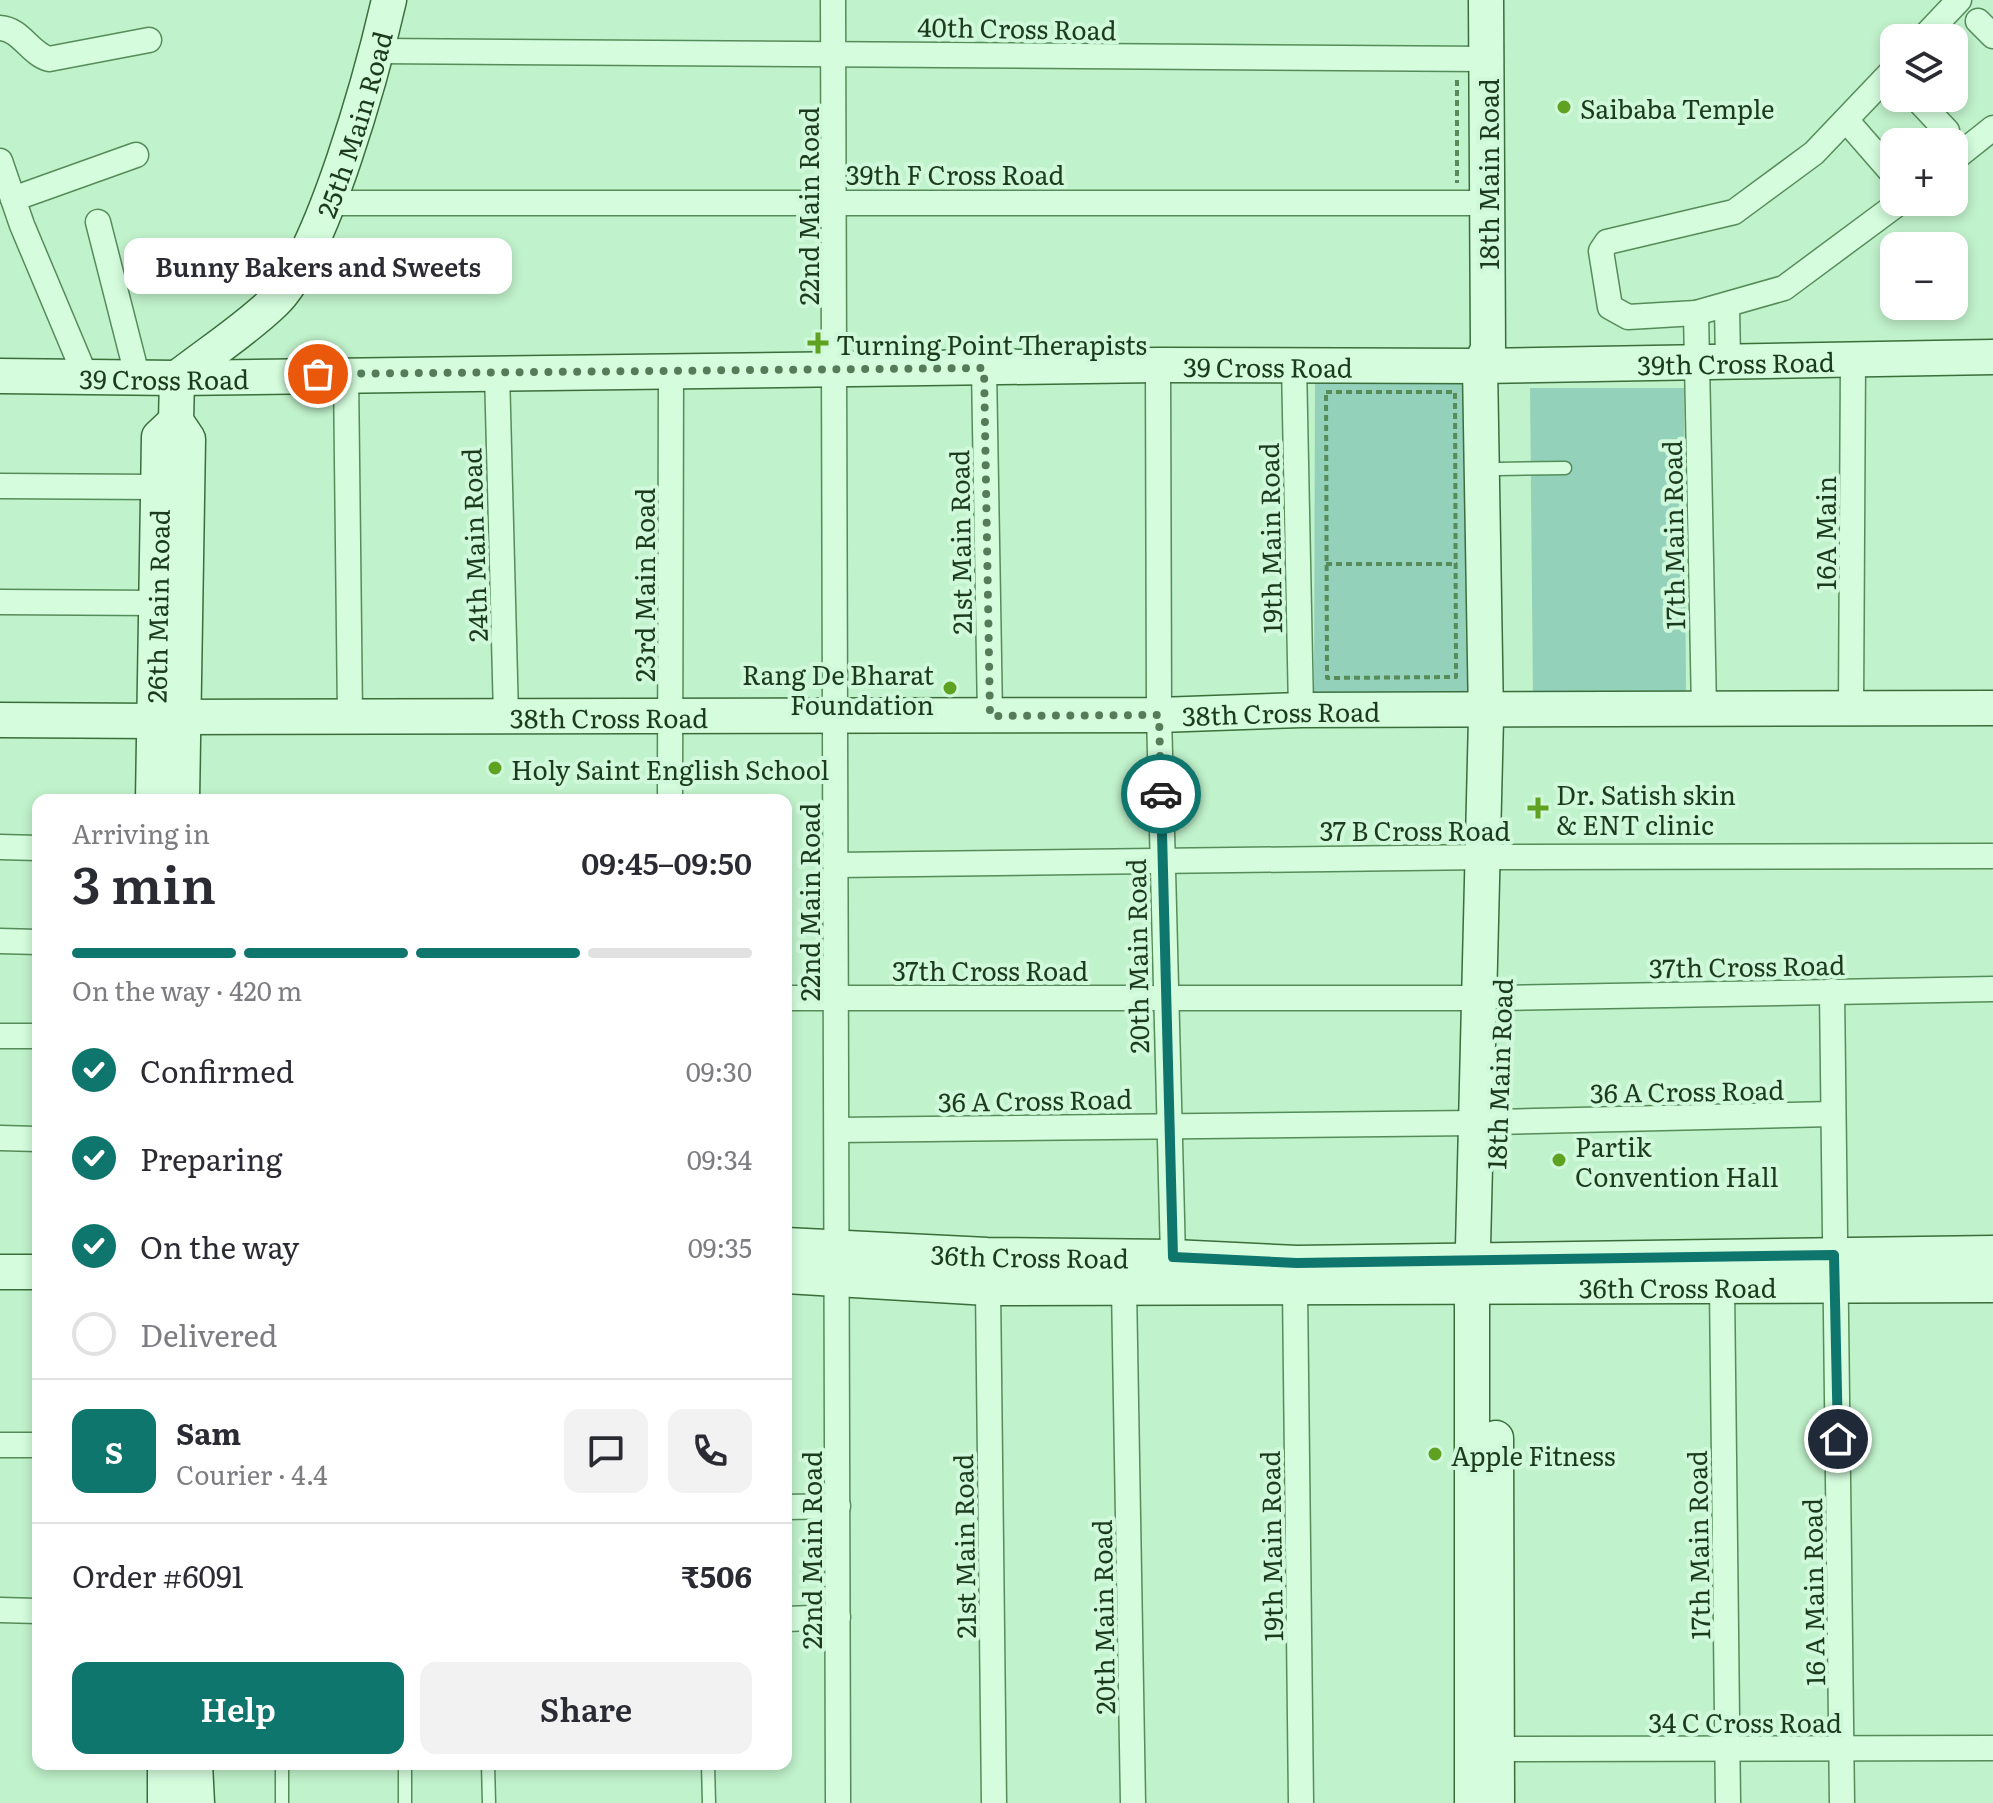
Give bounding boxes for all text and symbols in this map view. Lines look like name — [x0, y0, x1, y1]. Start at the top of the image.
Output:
street label: 40th Cross Road — [917, 6, 1117, 48]
map controls — [1880, 24, 1968, 320]
button: layers — [1880, 24, 1968, 112]
street label: 25th Main Road — [305, 26, 400, 223]
street label: 18th Main Road — [1468, 78, 1507, 270]
place label: Saibaba Temple — [1580, 88, 1775, 127]
marker: Saibaba Temple — [1555, 98, 1573, 116]
street label: 22nd Main Road — [788, 107, 827, 305]
button: + — [1880, 128, 1968, 216]
street label: 39th F Cross Road — [846, 154, 1064, 193]
button: − — [1880, 232, 1968, 320]
callout: Bunny Bakers and Sweets — [124, 238, 512, 294]
text: Bunny Bakers and Sweets — [155, 246, 481, 285]
place label: Turning Point Therapists — [836, 324, 1147, 363]
marker: Turning Point Therapists — [807, 332, 829, 354]
pin — [284, 340, 352, 408]
street label: 39th Cross Road — [1637, 340, 1835, 383]
street label: 39 Cross Road — [1183, 346, 1353, 385]
icon: bag — [296, 352, 340, 396]
street label: 39 Cross Road — [79, 357, 249, 398]
street label: 17th Main Road — [1651, 440, 1693, 630]
street label: 19th Main Road — [1248, 442, 1290, 634]
street label: 24th Main Road — [450, 447, 496, 643]
street label: 21st Main Road — [938, 449, 980, 635]
street label: 16A Main — [1805, 476, 1844, 590]
street label: 23rd Main Road — [624, 488, 663, 682]
street label: 26th Main Road — [135, 509, 177, 703]
place label: Rang De Bharat Foundation — [742, 654, 934, 723]
marker: Rang De Bharat Foundation — [941, 679, 959, 697]
street label: 38th Cross Road — [1181, 690, 1380, 734]
street label: 38th Cross Road — [510, 696, 708, 736]
place label: Holy Saint English School — [511, 749, 830, 788]
courier — [1121, 754, 1201, 834]
marker: Holy Saint English School — [486, 759, 504, 777]
icon: car — [1139, 772, 1183, 816]
place label: Dr. Satish skin & ENT clinic — [1556, 774, 1736, 843]
marker: Dr. Satish skin & ENT clinic — [1527, 797, 1549, 819]
street label: 22nd Main Road — [789, 803, 828, 1001]
street label: 37 B Cross Road — [1320, 810, 1511, 849]
text: Arriving in — [72, 813, 210, 852]
text: 09:45–09:50 — [581, 840, 752, 884]
text: 3 min — [72, 843, 216, 920]
street label: 20th Main Road — [1115, 858, 1157, 1054]
street label: 37th Cross Road — [1649, 944, 1846, 986]
street label: 37th Cross Road — [892, 950, 1088, 989]
text: On the way · 420 m — [72, 970, 302, 1009]
street label: 18th Main Road — [1475, 978, 1521, 1170]
icon: check — [72, 1048, 116, 1092]
text: Confirmed — [140, 1048, 294, 1092]
text: 09:30 — [686, 1051, 752, 1090]
street label: 36 A Cross Road — [1589, 1069, 1785, 1111]
street label: 36 A Cross Road — [937, 1078, 1133, 1120]
place label: Partik Convention Hall — [1575, 1126, 1779, 1195]
icon: check — [72, 1136, 116, 1180]
text: Preparing — [140, 1136, 282, 1180]
text: 09:34 — [687, 1139, 752, 1178]
marker: Partik Convention Hall — [1550, 1151, 1568, 1169]
icon: check — [72, 1224, 116, 1268]
text: On the way — [140, 1224, 299, 1268]
text: 09:35 — [688, 1227, 752, 1266]
street label: 36th Cross Road — [930, 1233, 1129, 1276]
street label: 36th Cross Road — [1579, 1266, 1777, 1306]
text: Delivered — [140, 1312, 277, 1356]
pin — [1804, 1405, 1872, 1473]
button: chat — [564, 1409, 648, 1493]
button: phone — [668, 1409, 752, 1493]
text: Sam — [176, 1410, 241, 1454]
icon: home — [1816, 1417, 1860, 1461]
text: S — [105, 1429, 123, 1473]
place label: Apple Fitness — [1451, 1435, 1616, 1474]
marker: Apple Fitness — [1426, 1445, 1444, 1463]
street label: 19th Main Road — [1249, 1450, 1291, 1642]
street label: 17th Main Road — [1676, 1450, 1718, 1640]
street label: 22nd Main Road — [791, 1451, 830, 1649]
street label: 21st Main Road — [942, 1453, 984, 1639]
text: Courier · 4.4 — [176, 1454, 328, 1493]
street label: 16 A Main Road — [1791, 1498, 1833, 1686]
street label: 20th Main Road — [1081, 1519, 1123, 1715]
text: Order #6091 — [72, 1553, 244, 1597]
text: ₹506 — [681, 1553, 752, 1597]
button: Help — [72, 1662, 404, 1754]
button: Share — [420, 1662, 752, 1754]
street label: 34 C Cross Road — [1648, 1702, 1842, 1741]

